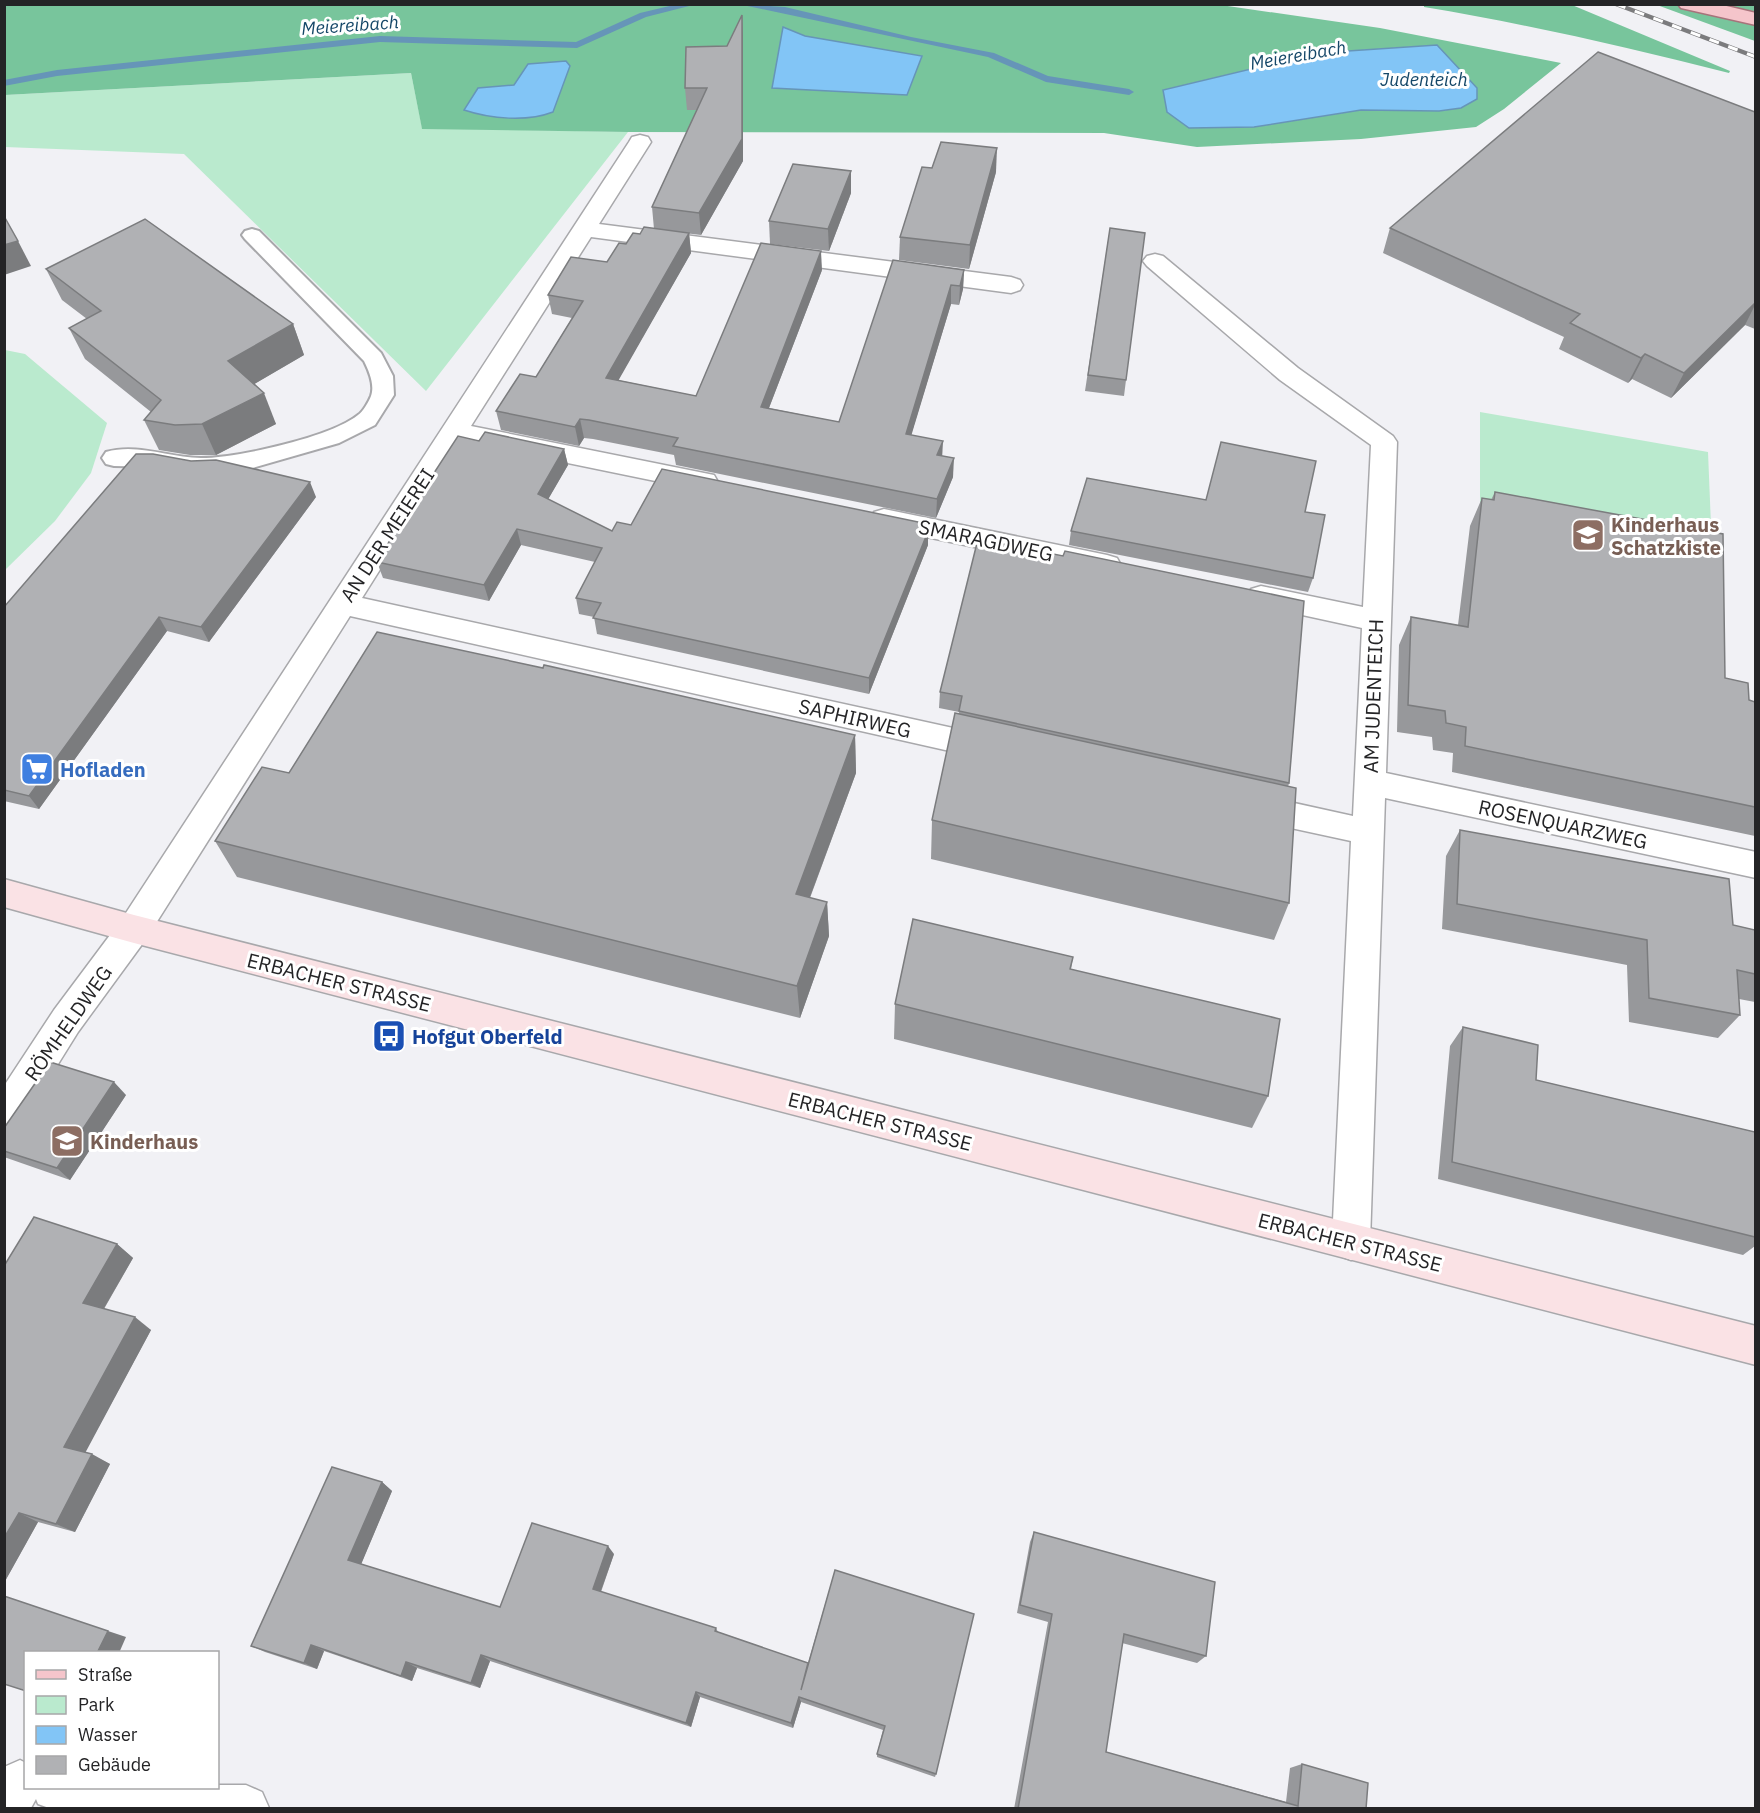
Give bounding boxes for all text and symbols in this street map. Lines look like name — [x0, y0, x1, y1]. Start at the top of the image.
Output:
water label: Meiereibach — [301, 10, 399, 40]
water label: Meiereibach — [1248, 35, 1348, 75]
water label: Judenteich — [1380, 68, 1468, 91]
street label: AN DER MEIEREI — [334, 463, 440, 607]
place label: Kinderhaus Schatzkiste — [1611, 511, 1721, 561]
street label: SMARAGDWEG — [916, 513, 1056, 567]
school or university icon: Kinderhaus Schatzkiste — [1570, 517, 1606, 553]
street label: AM JUDENTEICH — [1357, 618, 1389, 774]
street label: SAPHIRWEG — [796, 692, 914, 744]
supermarket icon: Hofladen — [19, 751, 55, 787]
place label: Hofladen — [60, 756, 146, 783]
street label: ROSENQUARZWEG — [1476, 793, 1650, 855]
street label: ERBACHER STRASSE — [244, 946, 434, 1018]
street label: RÖMHELDWEG — [18, 960, 118, 1086]
bus stop icon: Hofgut Oberfeld — [371, 1018, 407, 1054]
place label: Hofgut Oberfeld — [412, 1023, 563, 1050]
street label: ERBACHER STRASSE — [785, 1085, 975, 1157]
school or university icon: Kinderhaus — [49, 1123, 85, 1159]
place label: Kinderhaus — [90, 1128, 198, 1155]
street label: ERBACHER STRASSE — [1255, 1206, 1445, 1278]
legend — [24, 1651, 219, 1789]
text: Straße — [78, 1663, 132, 1686]
text: Park — [78, 1693, 115, 1716]
text: Wasser — [78, 1723, 138, 1746]
text: Gebäude — [78, 1753, 151, 1776]

